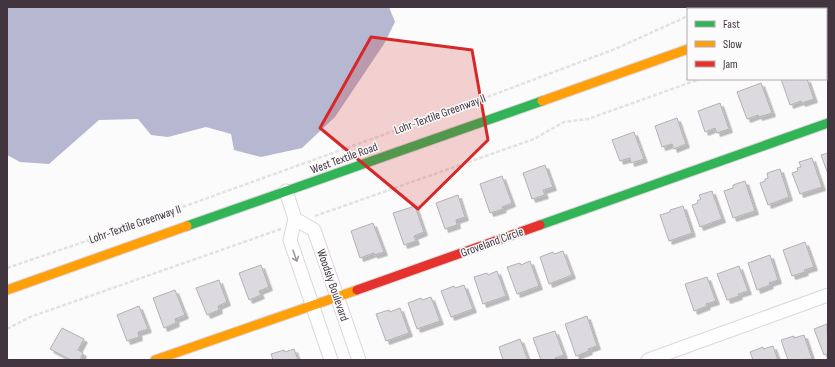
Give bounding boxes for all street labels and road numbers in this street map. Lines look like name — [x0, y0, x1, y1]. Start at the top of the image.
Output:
street label: Lohr-Textile Greenway II — [392, 91, 488, 138]
street label: West Textile Road — [309, 139, 380, 178]
street label: Lohr-Textile Greenway II — [87, 202, 183, 247]
street label: Groveland Circle — [459, 224, 526, 261]
street label: Woodsly Boulevard — [313, 247, 352, 323]

